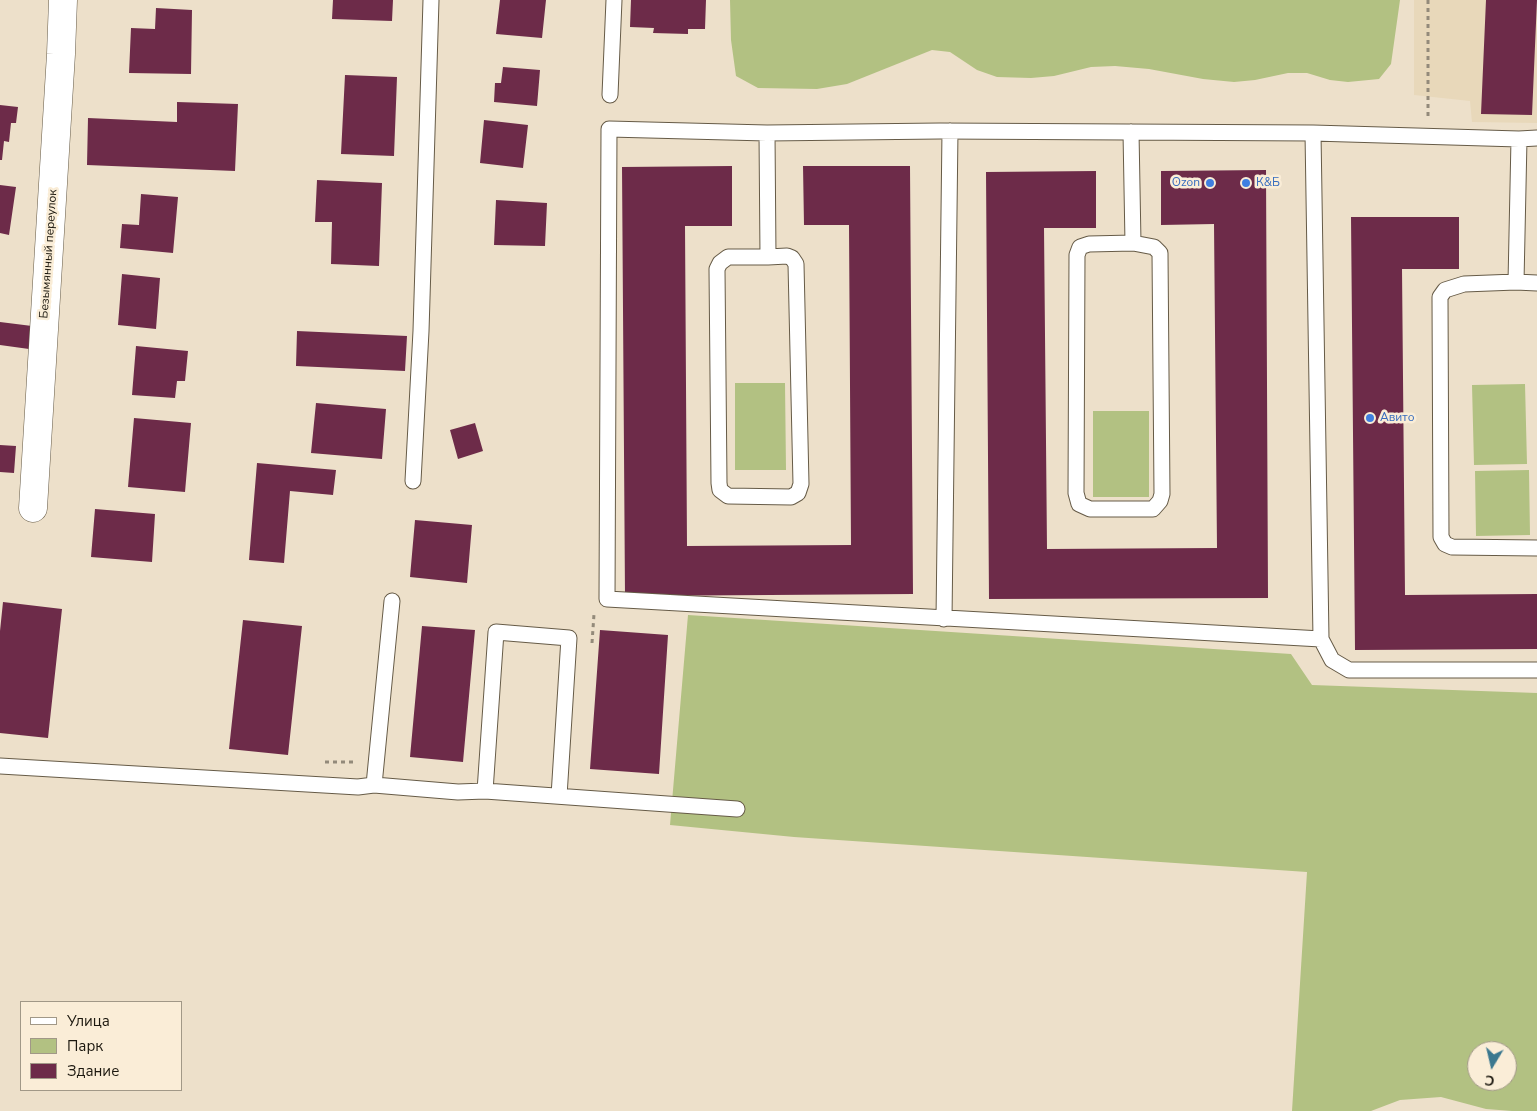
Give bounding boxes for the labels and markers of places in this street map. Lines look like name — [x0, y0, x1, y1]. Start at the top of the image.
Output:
place label: Ozon — [1172, 176, 1200, 190]
place label: К&Б — [1256, 176, 1280, 190]
marker: Ozon — [1204, 177, 1216, 189]
marker: К&Б — [1240, 177, 1252, 189]
place label: Авито — [1380, 411, 1414, 425]
marker: Авито — [1364, 412, 1376, 424]

